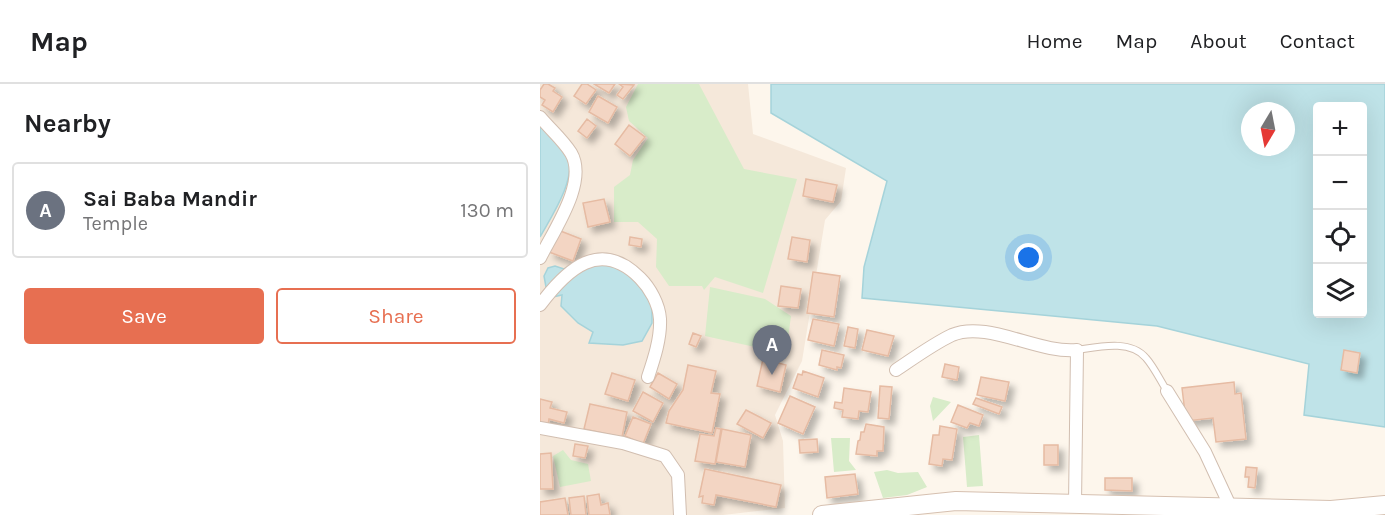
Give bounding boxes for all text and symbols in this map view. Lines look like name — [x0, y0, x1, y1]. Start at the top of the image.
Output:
text: Map — [30, 25, 88, 58]
text: Home — [1027, 29, 1083, 53]
text: Map — [1116, 29, 1157, 53]
text: About — [1190, 29, 1247, 53]
text: Contact — [1280, 29, 1355, 53]
north arrow — [1241, 102, 1295, 156]
map controls — [1313, 102, 1367, 318]
button: + — [1313, 102, 1367, 156]
text: Nearby — [24, 108, 111, 139]
button: − — [1313, 156, 1367, 210]
text: Sai Baba Mandir — [83, 186, 257, 212]
text: A — [39, 199, 52, 222]
text: 130 m — [460, 199, 514, 222]
button: locate — [1313, 210, 1367, 264]
text: Temple — [83, 212, 148, 235]
your location — [1014, 243, 1043, 272]
button: layers — [1313, 264, 1367, 318]
button: Save — [24, 288, 264, 344]
button: Share — [276, 288, 516, 344]
pin: A — [752, 326, 792, 375]

